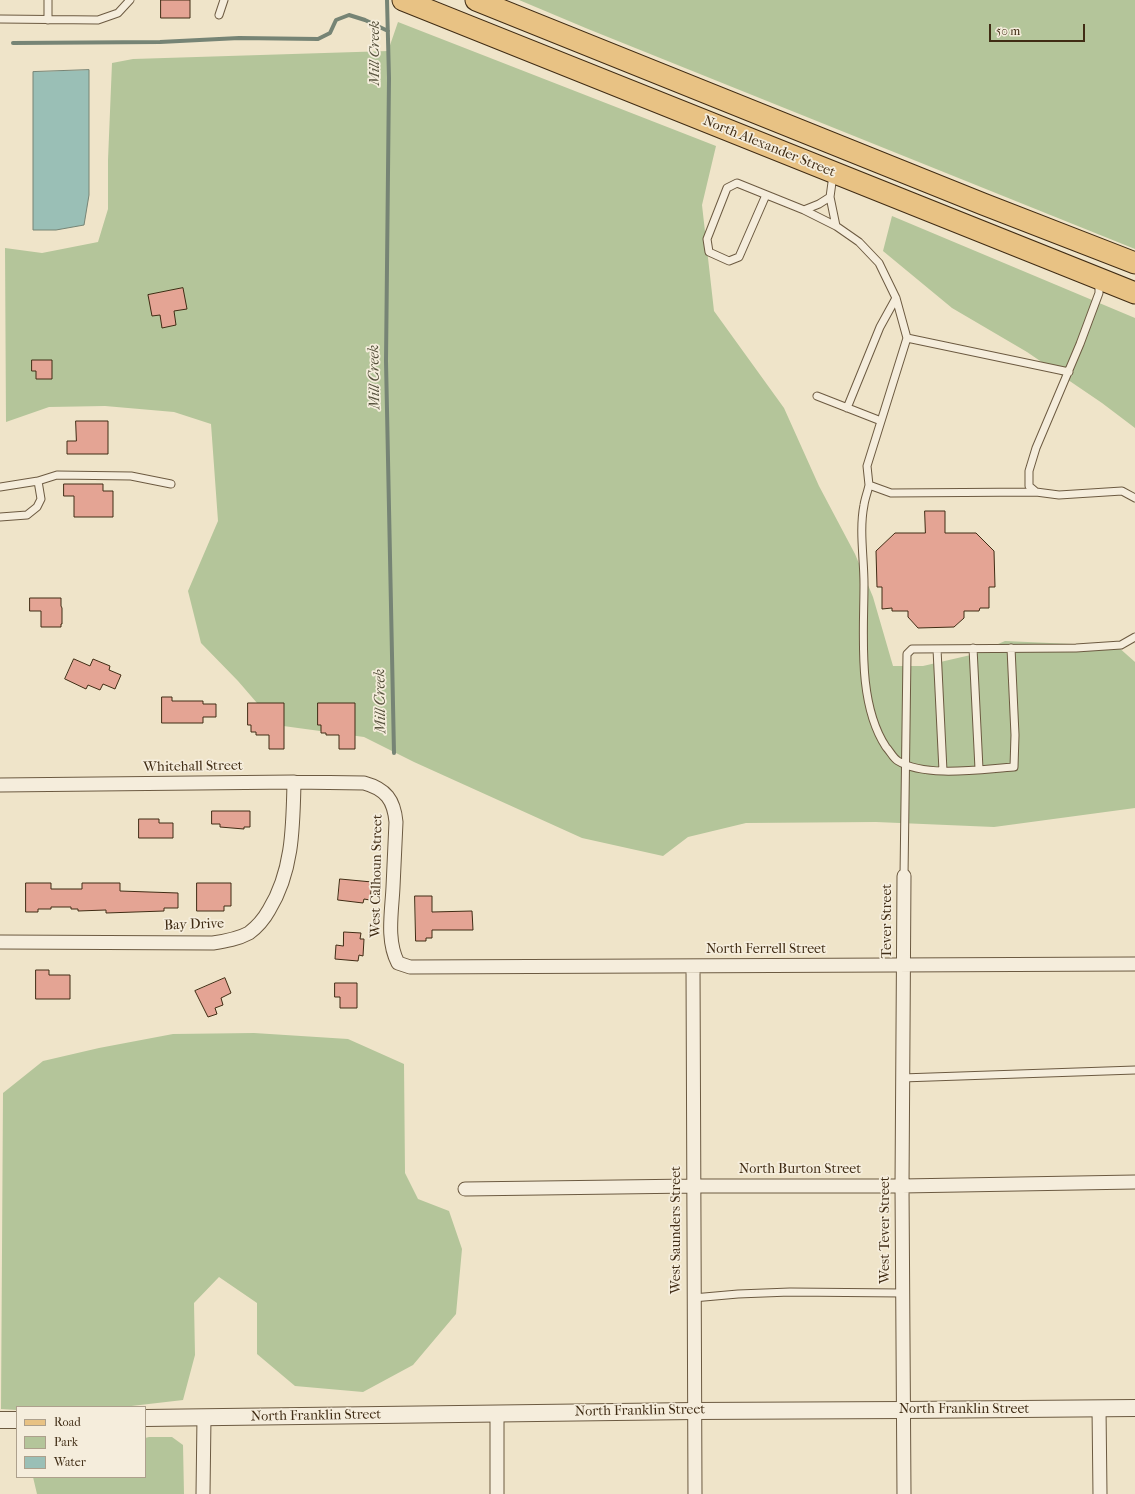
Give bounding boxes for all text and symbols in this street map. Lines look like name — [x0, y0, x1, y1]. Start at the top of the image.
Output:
scale bar — [991, 16, 1087, 42]
water label: Mill Creek — [366, 21, 384, 85]
text: 50 m — [996, 24, 1020, 38]
street label: North Alexander Street — [700, 113, 838, 181]
water label: Mill Creek — [365, 344, 385, 410]
water label: Mill Creek — [371, 668, 391, 734]
street label: Whitehall Street — [143, 758, 243, 776]
street label: West Calhoun Street — [368, 814, 386, 938]
street label: Tever Street — [880, 884, 896, 958]
street label: Bay Drive — [164, 916, 224, 934]
street label: North Ferrell Street — [706, 942, 826, 958]
street label: North Burton Street — [739, 1162, 861, 1178]
street label: West Saunders Street — [669, 1166, 685, 1294]
street label: West Tever Street — [878, 1176, 894, 1284]
street label: North Franklin Street — [575, 1401, 705, 1421]
street label: North Franklin Street — [899, 1402, 1029, 1418]
legend — [16, 1406, 146, 1478]
street label: North Franklin Street — [251, 1406, 381, 1426]
text: Road — [54, 1415, 81, 1429]
text: Park — [54, 1435, 78, 1449]
text: Water — [54, 1455, 86, 1469]

